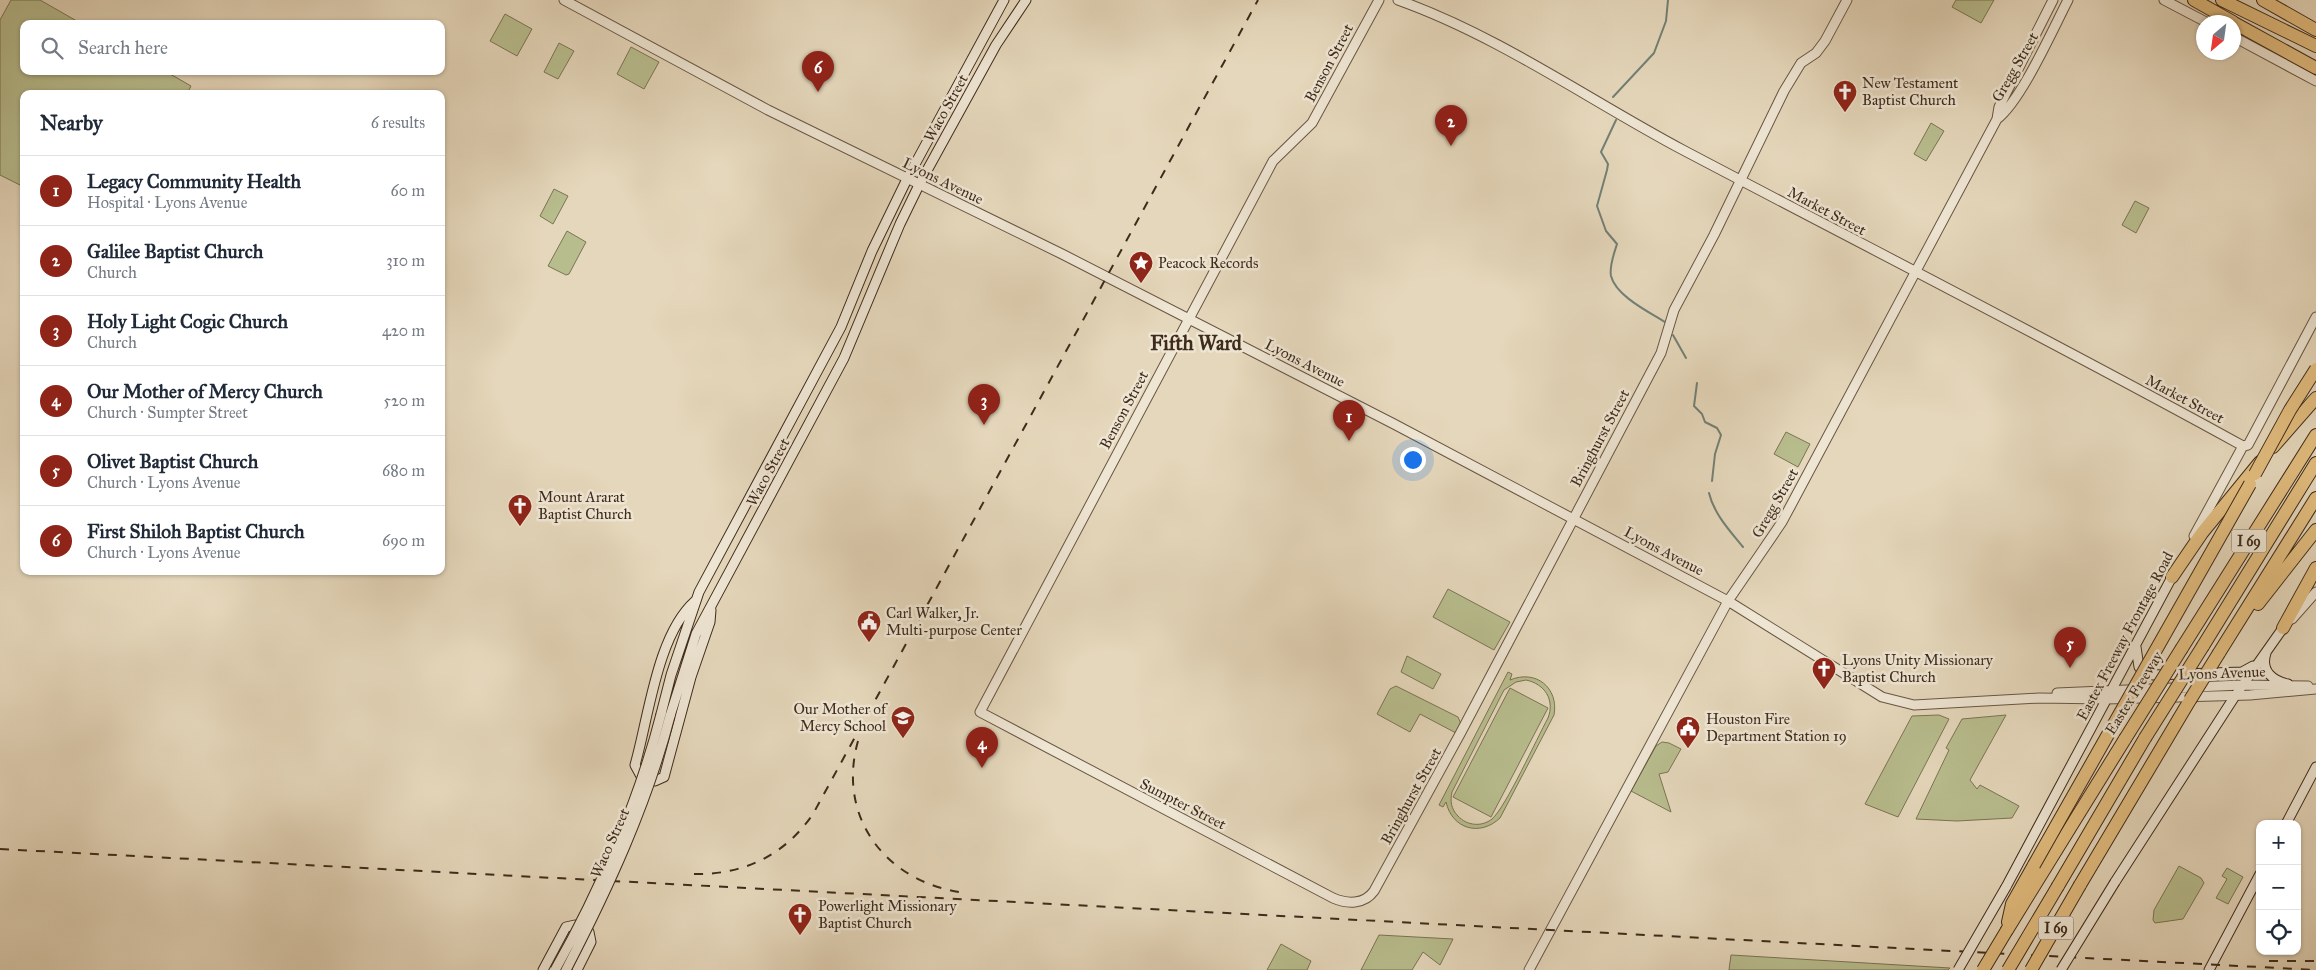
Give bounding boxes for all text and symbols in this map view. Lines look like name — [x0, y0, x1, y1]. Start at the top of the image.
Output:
north arrow — [2196, 15, 2241, 60]
search box — [20, 20, 445, 75]
street label: Benson Street — [1301, 20, 1357, 105]
street label: Gregg Street — [1988, 28, 2042, 105]
icon: search — [38, 34, 66, 62]
text: Search here — [78, 36, 168, 59]
pin: 6 — [802, 51, 834, 92]
street label: Waco Street — [920, 71, 972, 145]
place label: New Testament Baptist Church — [1862, 74, 1959, 109]
church icon: New Testament Baptist Church — [1832, 79, 1858, 113]
pin: 2 — [1435, 105, 1467, 146]
text: Nearby — [40, 110, 103, 136]
text: 6 results — [371, 113, 425, 132]
street label: Lyons Avenue — [900, 154, 986, 208]
text: Legacy Community Health — [87, 170, 301, 193]
text: 1 — [53, 181, 59, 200]
text: 60 m — [391, 181, 425, 200]
street label: Market Street — [1785, 183, 1870, 240]
text: Hospital · Lyons Avenue — [87, 193, 247, 212]
text: Galilee Baptist Church — [87, 240, 263, 263]
place icon: Peacock Records — [1128, 250, 1154, 284]
text: 2 — [52, 251, 60, 270]
text: 310 m — [386, 251, 425, 270]
place label: Peacock Records — [1158, 254, 1259, 272]
text: Church — [87, 263, 137, 282]
text: Holy Light Cogic Church — [87, 310, 288, 333]
text: 3 — [53, 321, 59, 340]
text: 420 m — [382, 321, 425, 340]
district label: Fifth Ward — [1150, 331, 1243, 355]
text: Church — [87, 333, 137, 352]
street label: Lyons Avenue — [1262, 335, 1348, 391]
street label: Benson Street — [1096, 367, 1152, 452]
street label: Market Street — [2143, 371, 2228, 428]
text: Our Mother of Mercy Church — [87, 380, 323, 403]
pin: 3 — [968, 384, 1000, 425]
street label: Bringhurst Street — [1567, 386, 1634, 490]
text: 4 — [52, 391, 60, 410]
text: 520 m — [383, 391, 425, 410]
pin: 1 — [1333, 400, 1365, 441]
text: Church · Sumpter Street — [87, 403, 248, 422]
street label: Waco Street — [743, 434, 794, 509]
your location — [1400, 447, 1426, 473]
text: Olivet Baptist Church — [87, 450, 258, 473]
text: 5 — [52, 461, 60, 480]
text: 680 m — [382, 461, 425, 480]
street label: Gregg Street — [1748, 464, 1802, 541]
text: Church · Lyons Avenue — [87, 473, 240, 492]
place label: Mount Ararat Baptist Church — [538, 488, 633, 523]
church icon: Mount Ararat Baptist Church — [507, 493, 533, 527]
text: First Shiloh Baptist Church — [87, 520, 305, 543]
street label: Lyons Avenue — [1621, 523, 1707, 579]
road number: I 69 — [2232, 530, 2266, 552]
text: 6 — [52, 531, 60, 550]
text: 690 m — [382, 531, 425, 550]
text: Church · Lyons Avenue — [87, 543, 240, 562]
street label: Eastex Freeway Frontage Road — [2073, 549, 2177, 723]
place label: Carl Walker, Jr. Multi-purpose Center — [886, 604, 1022, 639]
public building icon: Carl Walker, Jr. Multi-purpose Center — [856, 609, 882, 643]
pin: 5 — [2054, 627, 2086, 668]
street label: Eastex Freeway — [2101, 648, 2167, 738]
place label: Lyons Unity Missionary Baptist Church — [1842, 651, 1994, 686]
church icon: Lyons Unity Missionary Baptist Church — [1811, 656, 1837, 690]
street label: Lyons Avenue — [2178, 662, 2266, 684]
place label: Our Mother of Mercy School — [793, 700, 889, 735]
school or university icon: Our Mother of Mercy School — [890, 705, 916, 739]
place label: Houston Fire Department Station 19 — [1706, 710, 1847, 745]
public building icon: Houston Fire Department Station 19 — [1675, 715, 1701, 749]
pin: 4 — [966, 727, 998, 768]
street label: Bringhurst Street — [1377, 744, 1445, 848]
street label: Sumpter Street — [1137, 775, 1230, 834]
street label: Waco Street — [587, 805, 634, 881]
map controls — [2256, 820, 2301, 955]
button: + — [2256, 820, 2301, 865]
button: − — [2256, 865, 2301, 910]
place label: Powerlight Missionary Baptist Church — [818, 897, 958, 932]
church icon: Powerlight Missionary Baptist Church — [787, 902, 813, 936]
button: locate — [2256, 910, 2301, 955]
road number: I 69 — [2038, 916, 2074, 940]

